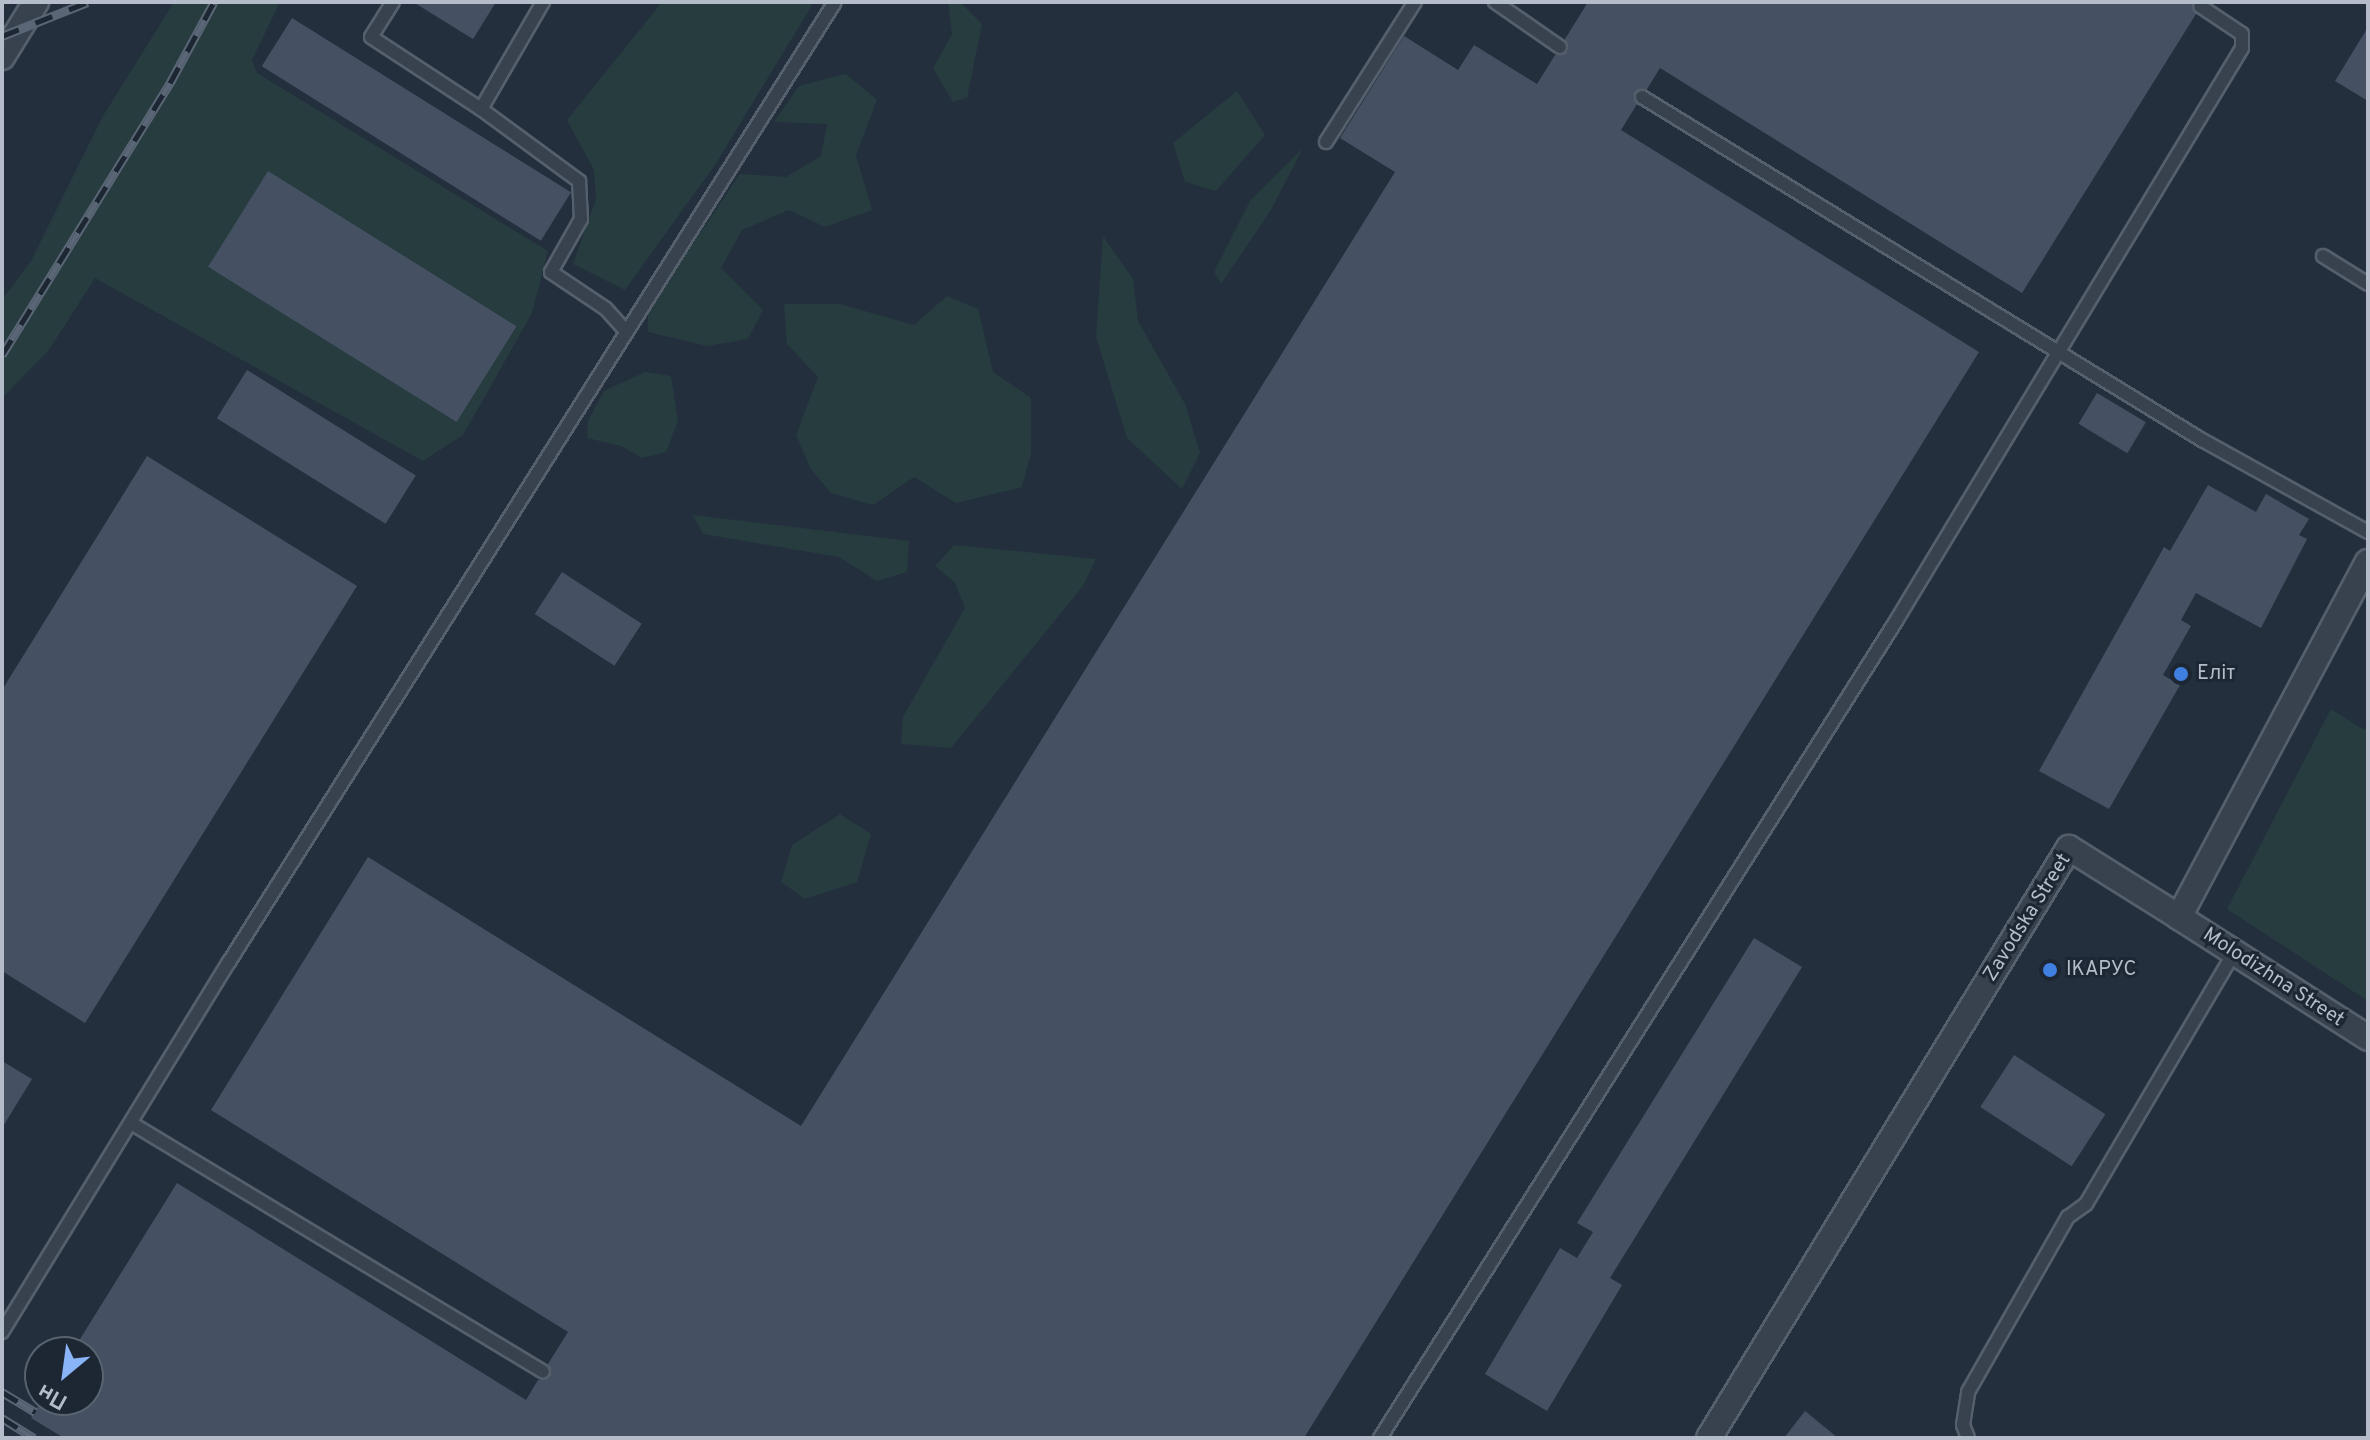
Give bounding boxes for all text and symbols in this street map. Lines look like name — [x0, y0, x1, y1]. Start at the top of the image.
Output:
place label: Еліт — [2197, 662, 2235, 686]
marker: Еліт — [2172, 665, 2190, 683]
street label: Zavodska Street — [1979, 850, 2077, 986]
street label: Molodizhna Street — [2198, 923, 2348, 1033]
place label: ІКАРУС — [2066, 958, 2136, 982]
marker: ІКАРУС — [2041, 961, 2059, 979]
north arrow — [24, 1336, 104, 1416]
text: Пн — [34, 1377, 73, 1415]

